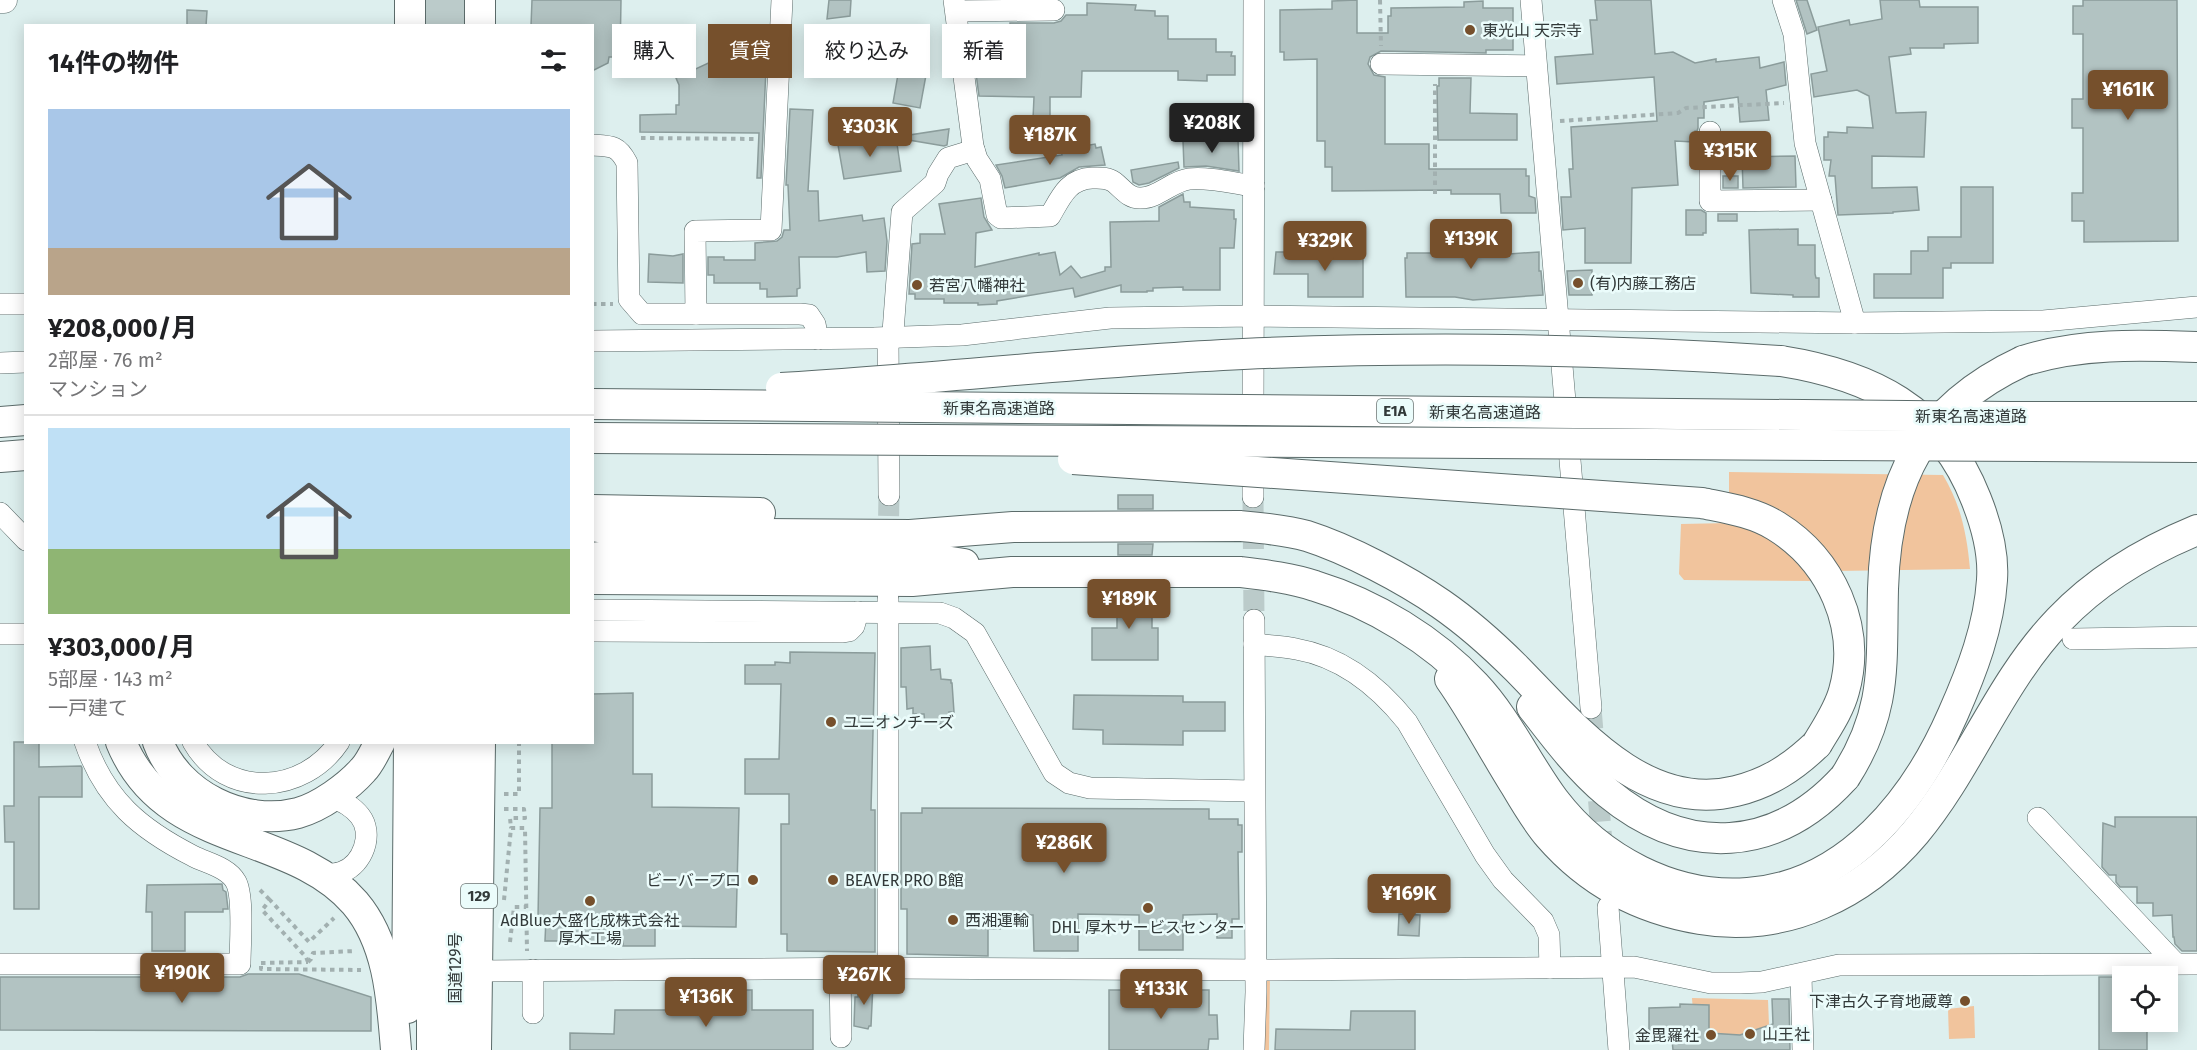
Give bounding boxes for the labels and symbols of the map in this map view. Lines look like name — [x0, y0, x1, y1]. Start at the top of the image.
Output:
place label: 東光山 天宗寺 — [1482, 21, 1582, 40]
marker: 東光山 天宗寺 — [1463, 23, 1477, 37]
pin: ¥161K — [2086, 70, 2170, 121]
pin: ¥208K — [1170, 103, 1254, 154]
pin: ¥303K — [828, 107, 912, 158]
pin: ¥187K — [1008, 115, 1092, 166]
pin: ¥315K — [1688, 131, 1772, 182]
pin: ¥139K — [1429, 219, 1513, 270]
pin: ¥329K — [1283, 221, 1367, 272]
place label: (有)内藤工務店 — [1590, 274, 1696, 293]
place label: 若宮八幡神社 — [929, 276, 1025, 295]
marker: (有)内藤工務店 — [1571, 276, 1585, 290]
marker: 若宮八幡神社 — [910, 278, 924, 292]
street label: 新東名高速道路 — [943, 399, 1055, 418]
road number: E1A — [1377, 399, 1413, 423]
street label: 新東名高速道路 — [1429, 403, 1541, 422]
street label: 新東名高速道路 — [1915, 407, 2027, 426]
pin: ¥189K — [1087, 579, 1171, 630]
place label: ユニオンチーズ — [843, 713, 954, 732]
marker: ユニオンチーズ — [824, 715, 838, 729]
pin: ¥286K — [1022, 823, 1106, 874]
place label: ビーバープロ — [646, 871, 741, 890]
place label: BEAVER PRO B館 — [845, 871, 963, 890]
marker: ビーバープロ — [746, 873, 760, 887]
marker: BEAVER PRO B館 — [826, 873, 840, 887]
pin: ¥169K — [1367, 874, 1451, 925]
road number: 129 — [461, 884, 497, 908]
marker: AdBlue大盛化成株式会社 厚木工場 — [583, 894, 597, 908]
marker: DHL 厚木サービスセンター — [1141, 901, 1155, 915]
place label: AdBlue大盛化成株式会社 厚木工場 — [500, 911, 680, 948]
place label: 西湘運輸 — [965, 911, 1029, 930]
marker: 西湘運輸 — [946, 913, 960, 927]
place label: DHL 厚木サービスセンター — [1051, 918, 1245, 937]
street label: 国道129号 — [446, 932, 465, 1004]
pin: ¥190K — [140, 953, 224, 1004]
pin: ¥267K — [822, 955, 906, 1006]
pin: ¥133K — [1119, 969, 1203, 1020]
pin: ¥136K — [664, 977, 748, 1028]
place label: 下津古久子育地蔵尊 — [1809, 992, 1953, 1011]
marker: 下津古久子育地蔵尊 — [1958, 994, 1972, 1008]
place label: 山王社 — [1762, 1025, 1810, 1044]
place label: 金毘羅社 — [1635, 1026, 1699, 1045]
marker: 山王社 — [1743, 1027, 1757, 1041]
marker: 金毘羅社 — [1704, 1028, 1718, 1042]

